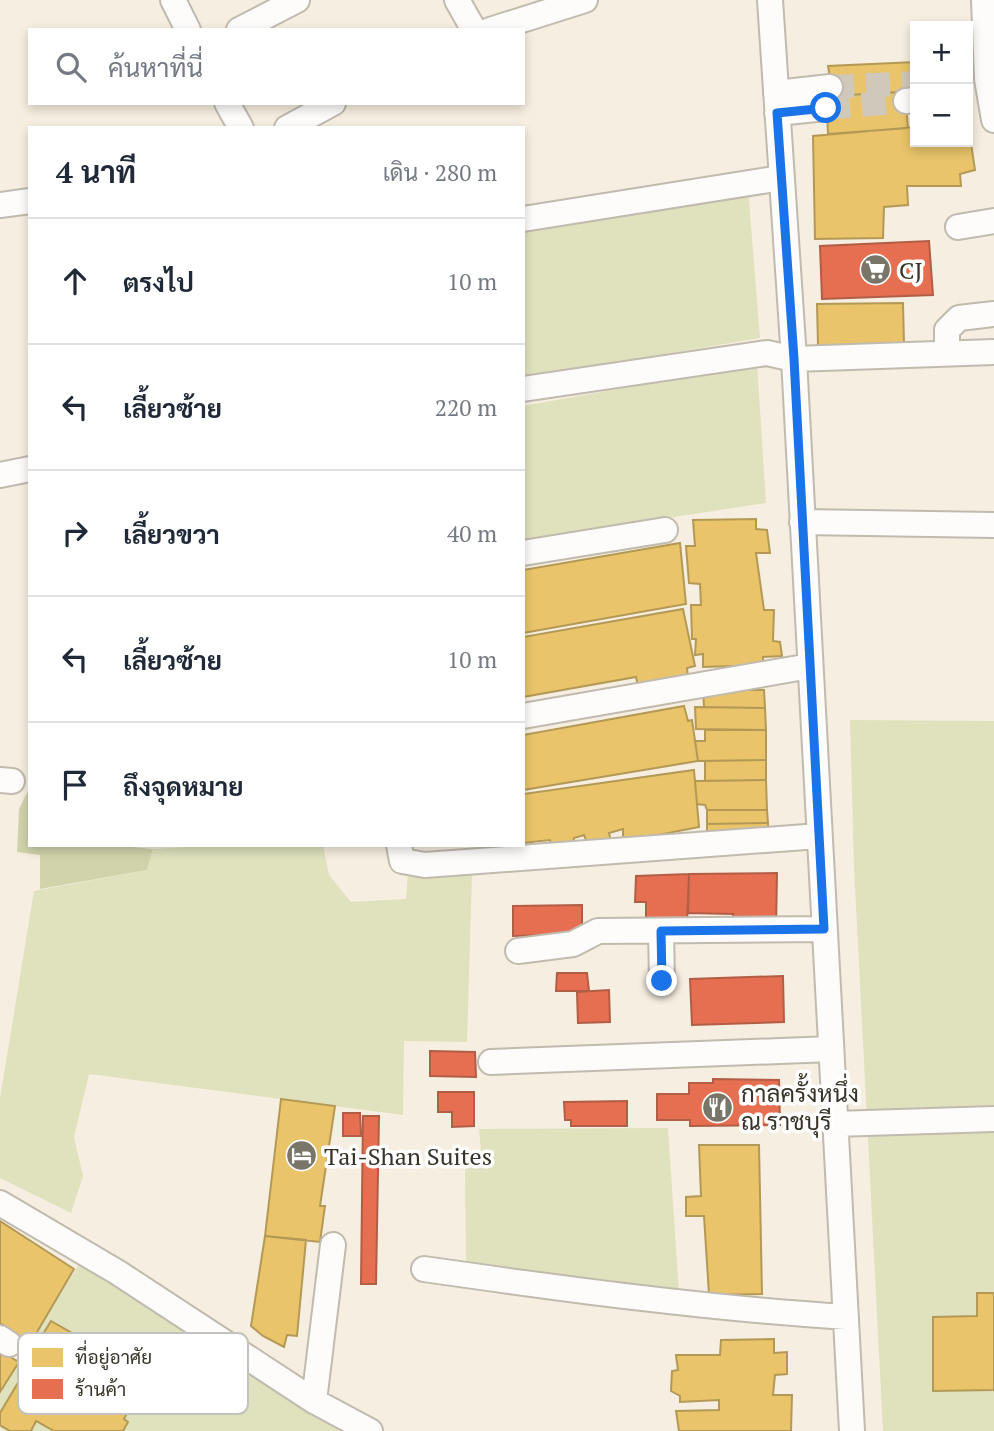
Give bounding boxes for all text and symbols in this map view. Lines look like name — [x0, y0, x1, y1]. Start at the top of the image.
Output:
map controls — [910, 21, 973, 147]
button: + — [910, 21, 973, 84]
search box — [28, 28, 525, 105]
icon: search — [52, 48, 90, 86]
text: ค้นหาที่นี่ — [108, 50, 203, 84]
button: − — [910, 84, 973, 147]
route start — [810, 92, 841, 123]
text: 4 นาที — [56, 152, 136, 192]
text: เดิน · 280 m — [383, 157, 497, 188]
supermarket icon: CJ — [859, 253, 893, 287]
place label: CJ — [899, 254, 923, 286]
icon: ahead — [56, 262, 94, 300]
text: ตรงไป — [123, 265, 194, 299]
text: 10 m — [447, 266, 497, 297]
icon: left — [56, 388, 94, 426]
text: เลี้ยวซ้าย — [123, 391, 222, 425]
text: 220 m — [435, 392, 497, 423]
icon: right — [56, 514, 94, 552]
text: เลี้ยวขวา — [123, 517, 220, 551]
text: 40 m — [447, 518, 497, 549]
icon: left — [56, 640, 94, 678]
text: เลี้ยวซ้าย — [123, 643, 222, 677]
text: 10 m — [447, 644, 497, 675]
icon: arrive — [56, 766, 94, 804]
text: ถึงจุดหมาย — [123, 769, 244, 803]
route end — [646, 965, 677, 996]
place label: กาลครั้งหนึ่ง ณ ราชบุรี — [741, 1073, 859, 1138]
restaurant icon: กาลครั้งหนึ่ง ณ ราชบุรี — [701, 1090, 735, 1124]
hotel icon: Tai-Shan Suites — [284, 1139, 318, 1173]
place label: Tai-Shan Suites — [324, 1140, 492, 1172]
legend — [18, 1333, 248, 1414]
text: ที่อยู่อาศัย — [75, 1340, 152, 1371]
text: ร้านค้า — [75, 1376, 126, 1401]

